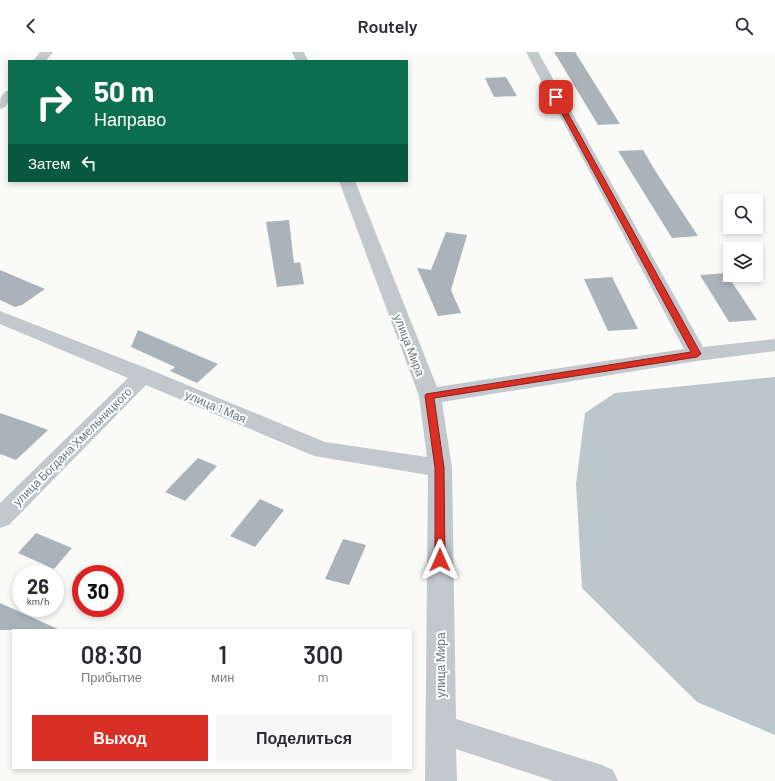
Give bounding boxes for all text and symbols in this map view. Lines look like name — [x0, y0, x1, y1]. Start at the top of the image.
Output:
icon: back — [20, 15, 42, 37]
text: Routely — [357, 15, 418, 37]
icon: search — [733, 15, 755, 37]
text: 50 m — [94, 74, 154, 108]
icon: right — [28, 76, 80, 128]
pin — [539, 80, 573, 114]
icon: arrive — [545, 86, 567, 108]
text: Направо — [94, 108, 166, 130]
icon: left — [78, 152, 100, 174]
text: Затем — [28, 154, 70, 172]
map controls — [723, 194, 763, 282]
button: search — [723, 194, 763, 234]
button: layers — [723, 242, 763, 282]
street label: улица Мира — [391, 312, 428, 379]
street label: улица Богдана Хмельницкого — [10, 384, 135, 509]
street label: улица 1 Мая — [183, 387, 249, 426]
position arrow — [419, 539, 461, 581]
speed limit sign: 30 — [72, 565, 124, 617]
text: 26 — [27, 574, 49, 598]
text: km/h — [27, 595, 49, 607]
street label: улица Мира — [433, 632, 448, 698]
text: 08:30 — [81, 640, 142, 669]
text: 1 — [218, 640, 227, 669]
text: 300 — [303, 640, 343, 669]
text: Прибытие — [81, 669, 142, 685]
text: мин — [211, 669, 234, 685]
text: m — [318, 669, 329, 685]
button: Выход — [32, 715, 208, 761]
button: Поделиться — [216, 715, 392, 761]

